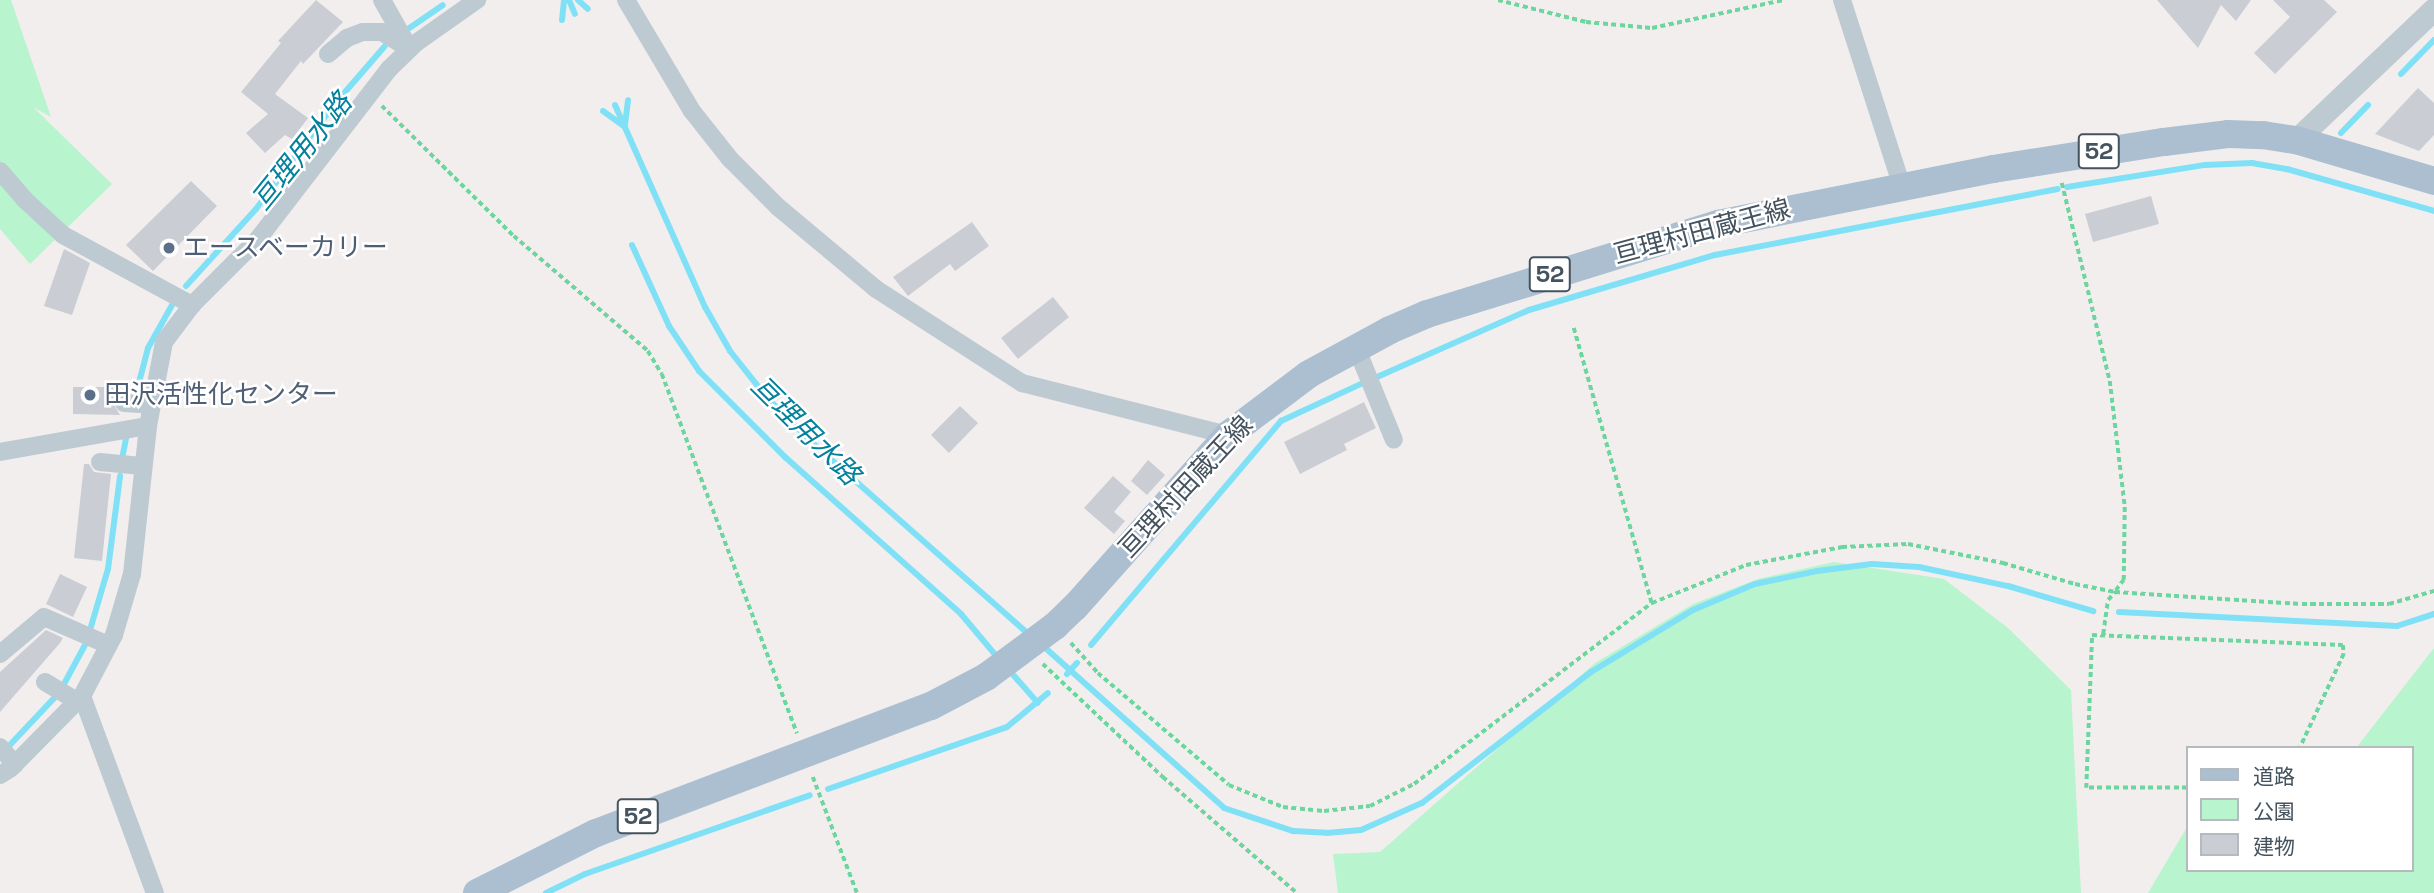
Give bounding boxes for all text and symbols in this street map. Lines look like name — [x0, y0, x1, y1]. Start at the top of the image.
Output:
water label: 亘理用水路 — [244, 86, 358, 216]
road number: 52 — [2076, 131, 2122, 172]
street label: 亘理村田蔵王線 — [1610, 193, 1794, 271]
place label: エースベーカリー — [183, 232, 391, 264]
marker: エースベーカリー — [161, 240, 177, 256]
road number: 52 — [1527, 254, 1573, 295]
water label: 亘理用水路 — [745, 369, 867, 491]
place label: 田沢活性化センター — [104, 379, 338, 411]
marker: 田沢活性化センター — [82, 387, 98, 403]
street label: 亘理村田蔵王線 — [1113, 410, 1259, 564]
legend — [2186, 746, 2413, 872]
text: 道路 — [2253, 763, 2295, 790]
road number: 52 — [615, 796, 661, 836]
text: 公園 — [2253, 798, 2295, 825]
text: 建物 — [2253, 833, 2295, 860]

